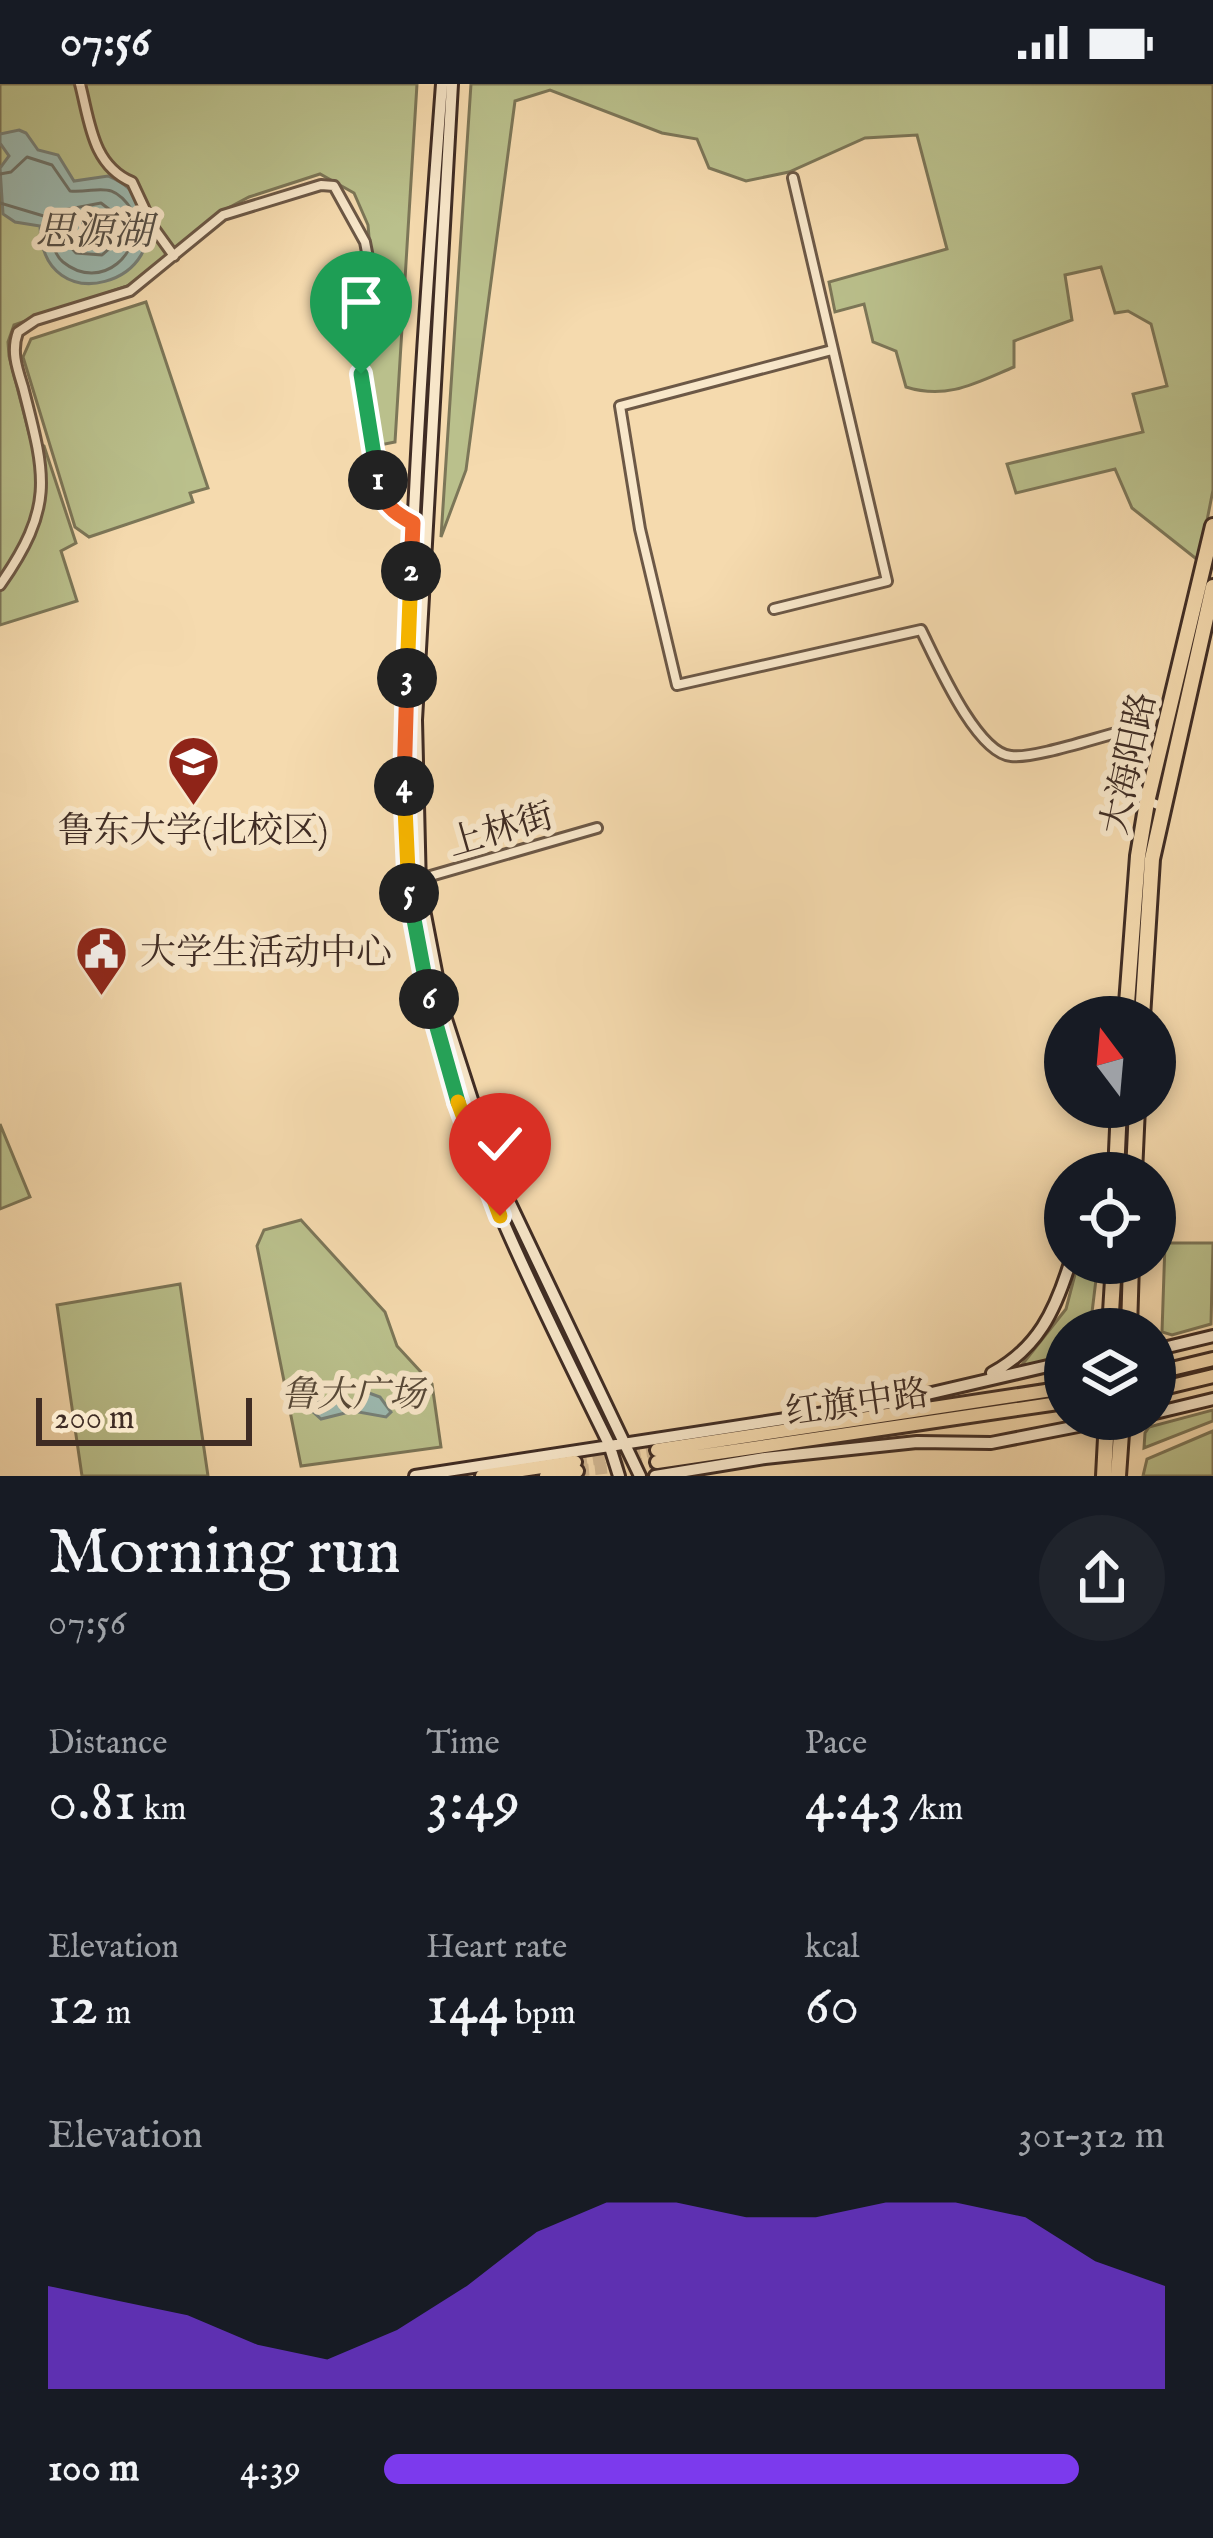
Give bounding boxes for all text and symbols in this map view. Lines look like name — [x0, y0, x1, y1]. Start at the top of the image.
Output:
text: 07:56 — [60, 14, 150, 71]
water label: 思源湖 — [35, 209, 158, 258]
pin — [310, 251, 412, 374]
icon: arrive — [328, 269, 394, 335]
pin: 1 — [348, 450, 408, 510]
text: 1 — [372, 459, 384, 501]
pin: 2 — [381, 541, 441, 601]
text: 2 — [403, 550, 419, 592]
pin: 3 — [377, 648, 437, 708]
text: 3 — [401, 657, 413, 699]
street label: 大海阳路 — [1092, 688, 1167, 839]
school or university icon: 鲁东大学(北校区) — [165, 733, 221, 807]
pin: 4 — [374, 756, 434, 816]
text: 4 — [396, 765, 412, 807]
street label: 上林街 — [443, 794, 559, 868]
place label: 鲁东大学(北校区) — [58, 809, 328, 855]
pin: 5 — [379, 863, 439, 923]
text: 5 — [403, 872, 415, 914]
public building icon: 大学生活动中心 — [73, 923, 129, 997]
place label: 大学生活动中心 — [140, 931, 392, 977]
pin: 6 — [399, 969, 459, 1029]
text: 6 — [422, 978, 436, 1020]
north arrow — [1044, 996, 1176, 1128]
map controls — [1044, 996, 1176, 1440]
pin — [449, 1093, 551, 1216]
icon: check — [467, 1111, 533, 1177]
button: locate — [1044, 1152, 1176, 1284]
button: layers — [1044, 1308, 1176, 1440]
street label: 红旗中路 — [783, 1371, 932, 1437]
park label: 鲁大广场 — [281, 1373, 428, 1419]
scale bar — [36, 1392, 252, 1445]
text: 200 m — [54, 1398, 135, 1440]
text: Morning run — [48, 1512, 401, 1596]
button: share — [1039, 1515, 1165, 1641]
text: 07:56 — [48, 1599, 126, 1648]
text: Distance — [48, 1723, 167, 1765]
text: Time — [426, 1723, 500, 1765]
text: Pace — [805, 1723, 867, 1765]
text: 0.81 — [48, 1765, 136, 1841]
text: 3:49 — [426, 1765, 520, 1841]
text: 4:43 — [805, 1765, 902, 1841]
text: km — [136, 1789, 187, 1831]
text: /km — [902, 1789, 963, 1831]
text: Elevation — [48, 1927, 179, 1969]
text: Heart rate — [426, 1927, 567, 1969]
text: kcal — [805, 1927, 860, 1969]
text: 12 — [48, 1969, 99, 2045]
text: 144 — [426, 1969, 508, 2045]
text: 60 — [805, 1969, 859, 2045]
text: m — [99, 1993, 131, 2035]
text: bpm — [508, 1993, 576, 2035]
text: Elevation — [48, 2112, 203, 2161]
text: 301–312 m — [1018, 2112, 1165, 2161]
text: 100 m — [48, 2445, 139, 2494]
text: 4:39 — [240, 2445, 301, 2494]

